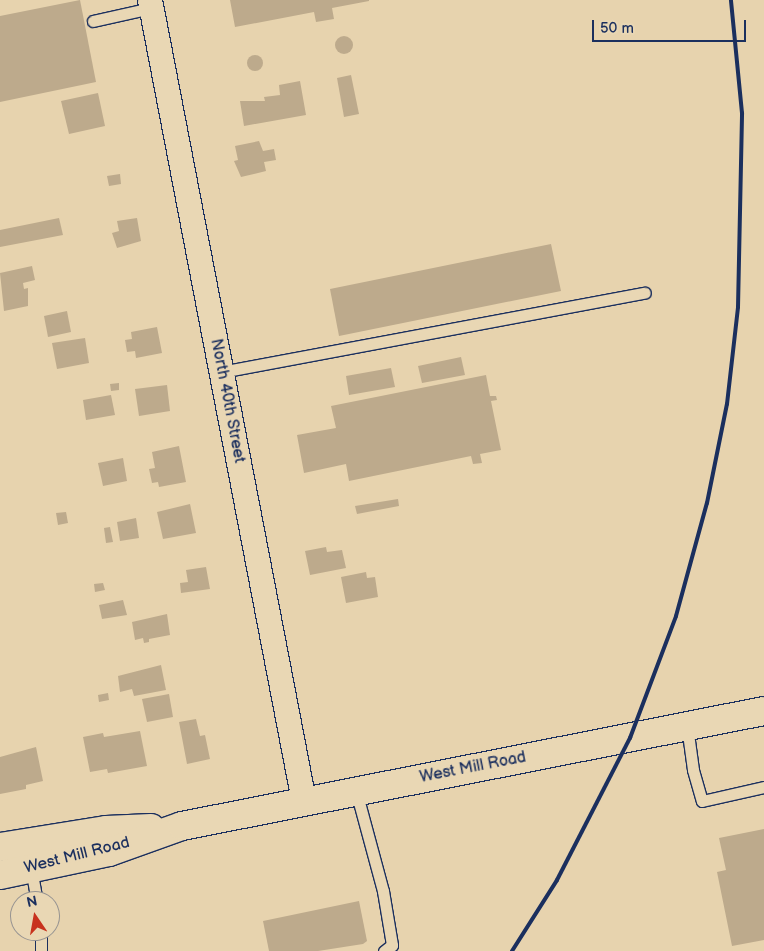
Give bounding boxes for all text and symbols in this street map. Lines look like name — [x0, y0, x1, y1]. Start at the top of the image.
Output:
scale bar — [594, 10, 748, 42]
text: 50 m — [600, 19, 634, 38]
street label: North 40th Street — [206, 337, 248, 465]
street label: West Mill Road — [418, 748, 528, 788]
street label: West Mill Road — [22, 834, 132, 878]
north arrow — [10, 891, 60, 941]
text: N — [25, 892, 39, 911]

